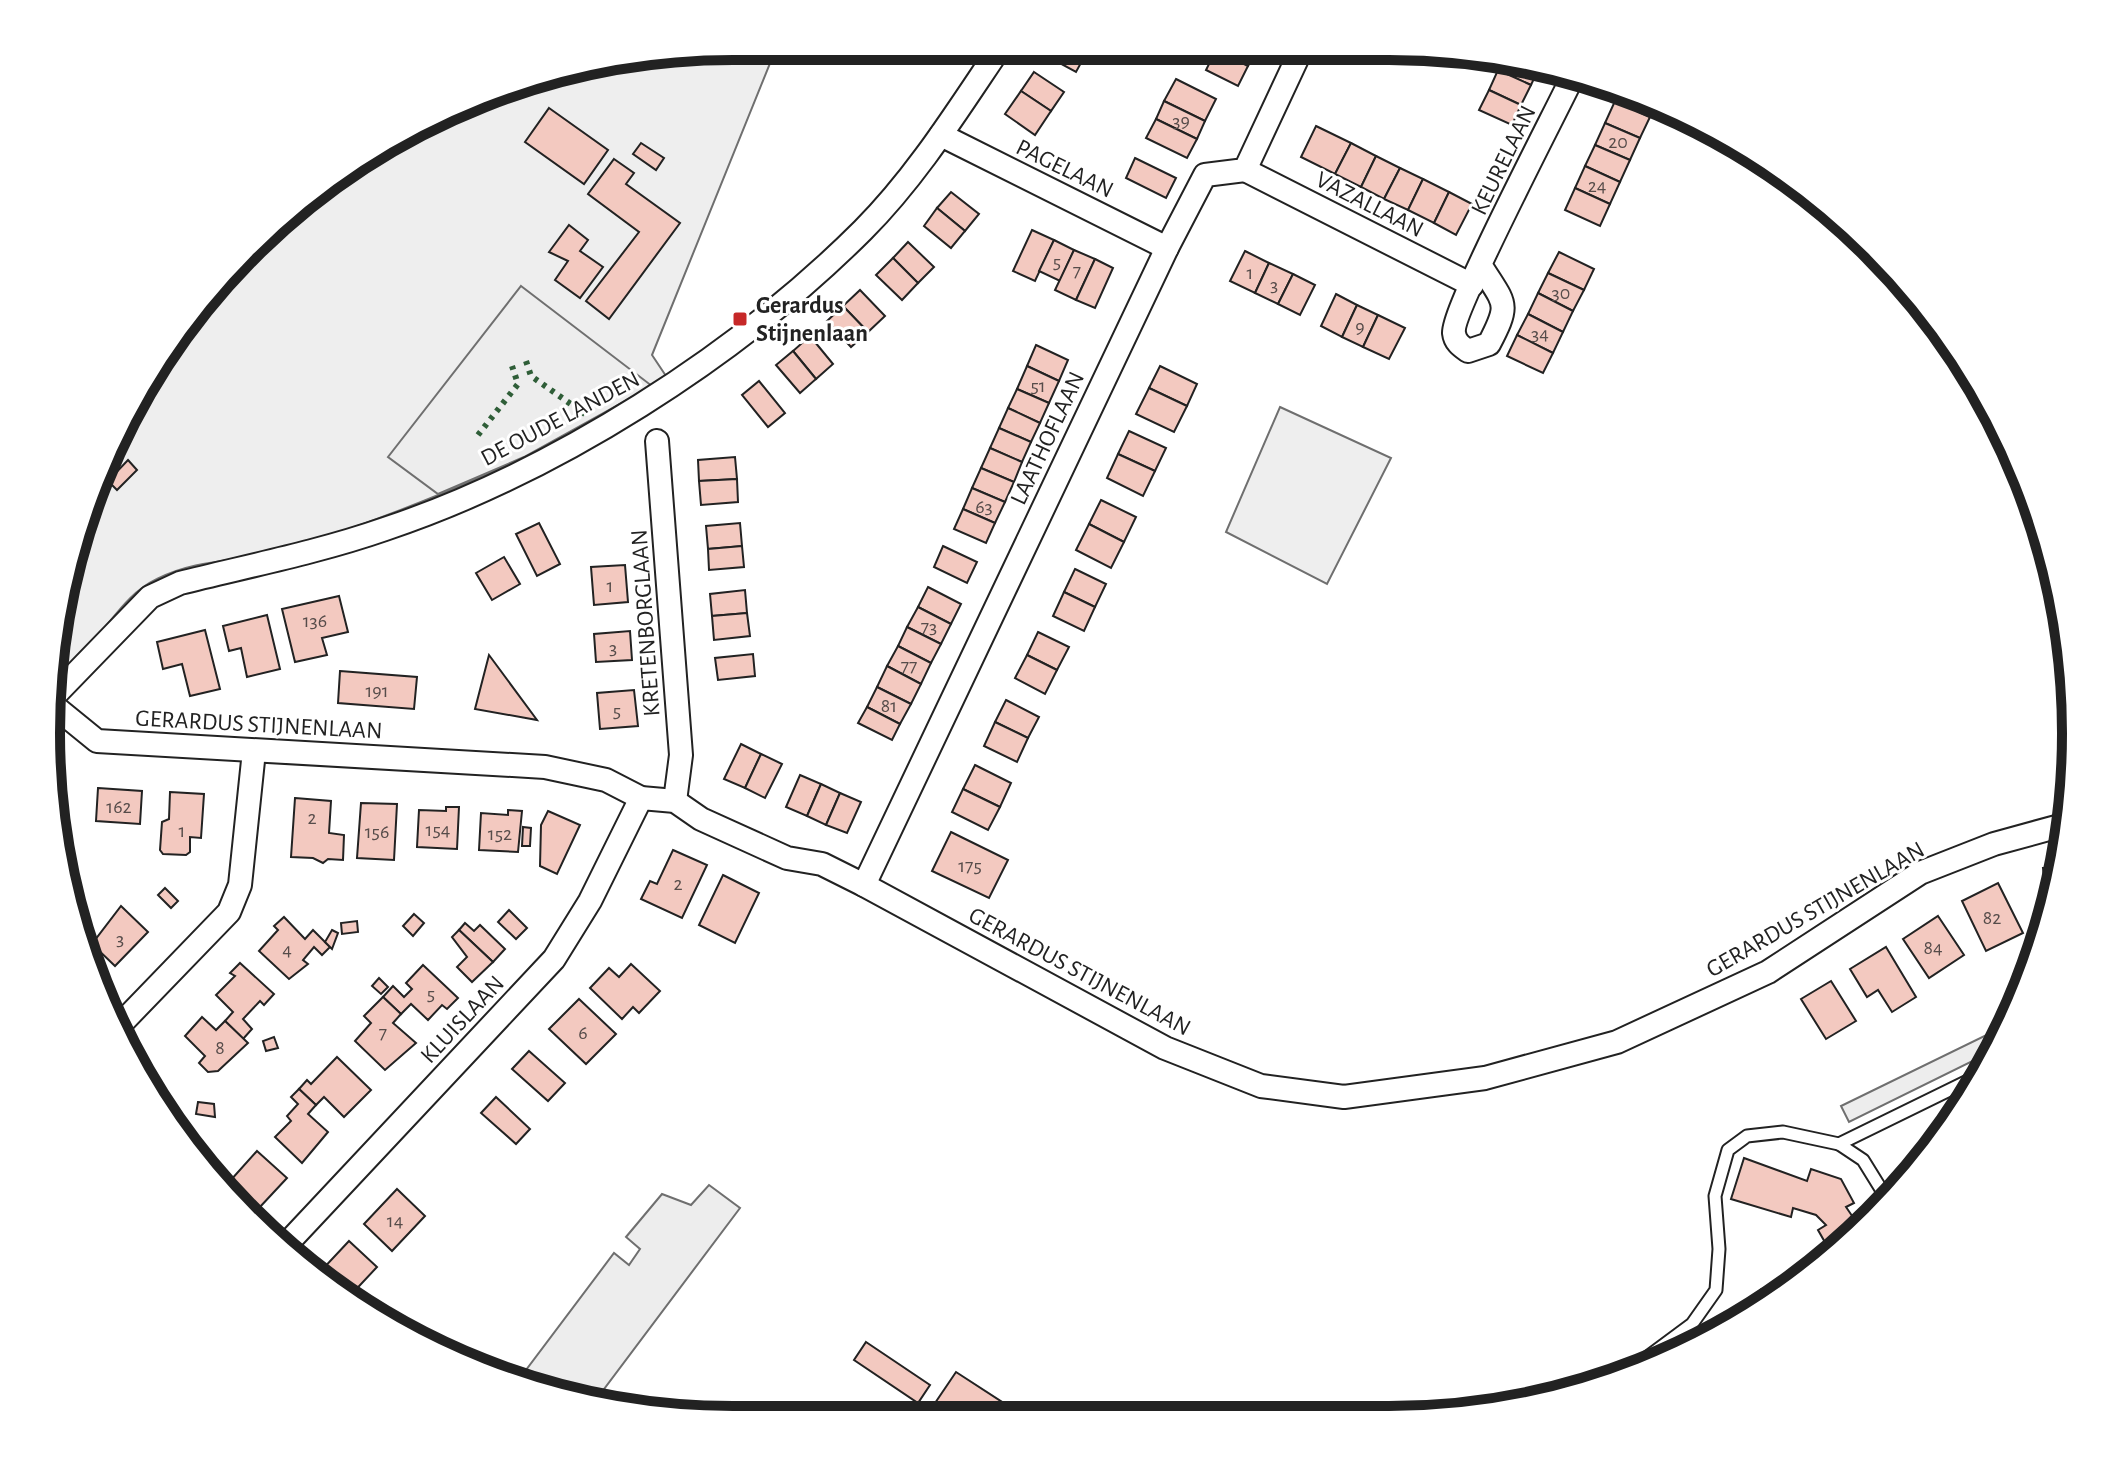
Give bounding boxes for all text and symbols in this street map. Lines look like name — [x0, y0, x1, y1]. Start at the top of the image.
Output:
street label: KEURELAAN — [1467, 102, 1541, 219]
house number: 39 — [1172, 111, 1190, 131]
house number: 20 — [1608, 132, 1628, 152]
street label: PAGELAAN — [1012, 135, 1117, 203]
street label: VAZALLAAN — [1312, 168, 1427, 242]
house number: 24 — [1588, 176, 1606, 196]
house number: 5 — [1053, 252, 1061, 272]
house number: 7 — [1073, 261, 1081, 281]
house number: 1 — [1247, 263, 1253, 283]
house number: 3 — [1270, 275, 1278, 295]
house number: 30 — [1552, 283, 1570, 303]
place label: Gerardus Stijnenlaan — [756, 294, 868, 346]
marker: Gerardus Stijnenlaan — [731, 310, 749, 328]
house number: 9 — [1355, 317, 1365, 337]
house number: 34 — [1531, 324, 1549, 344]
street label: DE OUDE LANDEN — [477, 367, 644, 471]
street label: LAATHOFLAAN — [1007, 368, 1089, 509]
house number: 51 — [1030, 376, 1046, 396]
house number: 63 — [975, 497, 993, 517]
street label: KRETENBORGLAAN — [627, 529, 665, 717]
house number: 1 — [607, 576, 613, 596]
house number: 136 — [303, 611, 327, 631]
house number: 73 — [921, 617, 937, 637]
house number: 3 — [609, 638, 617, 658]
house number: 77 — [901, 656, 917, 676]
house number: 191 — [365, 681, 389, 701]
house number: 81 — [881, 696, 897, 716]
house number: 5 — [613, 701, 621, 721]
street label: GERARDUS STIJNENLAAN — [135, 707, 383, 743]
house number: 162 — [106, 797, 132, 817]
house number: 2 — [307, 808, 317, 828]
house number: 154 — [426, 820, 450, 840]
house number: 1 — [179, 821, 185, 841]
house number: 156 — [365, 822, 389, 842]
house number: 152 — [488, 824, 512, 844]
street label: GERARDUS STIJNENLAAN — [1702, 838, 1929, 982]
house number: 175 — [958, 856, 982, 876]
house number: 2 — [673, 874, 683, 894]
street label: GERARDUS STIJNENLAAN — [965, 903, 1194, 1041]
house number: 82 — [1983, 908, 2001, 928]
house number: 3 — [116, 929, 124, 949]
house number: 84 — [1923, 938, 1943, 958]
house number: 4 — [282, 940, 292, 960]
street label: KLUISLAAN — [416, 971, 509, 1068]
house number: 5 — [427, 984, 435, 1004]
house number: 7 — [379, 1023, 387, 1043]
house number: 6 — [578, 1023, 588, 1043]
house number: 8 — [215, 1038, 225, 1058]
house number: 14 — [387, 1211, 403, 1231]

